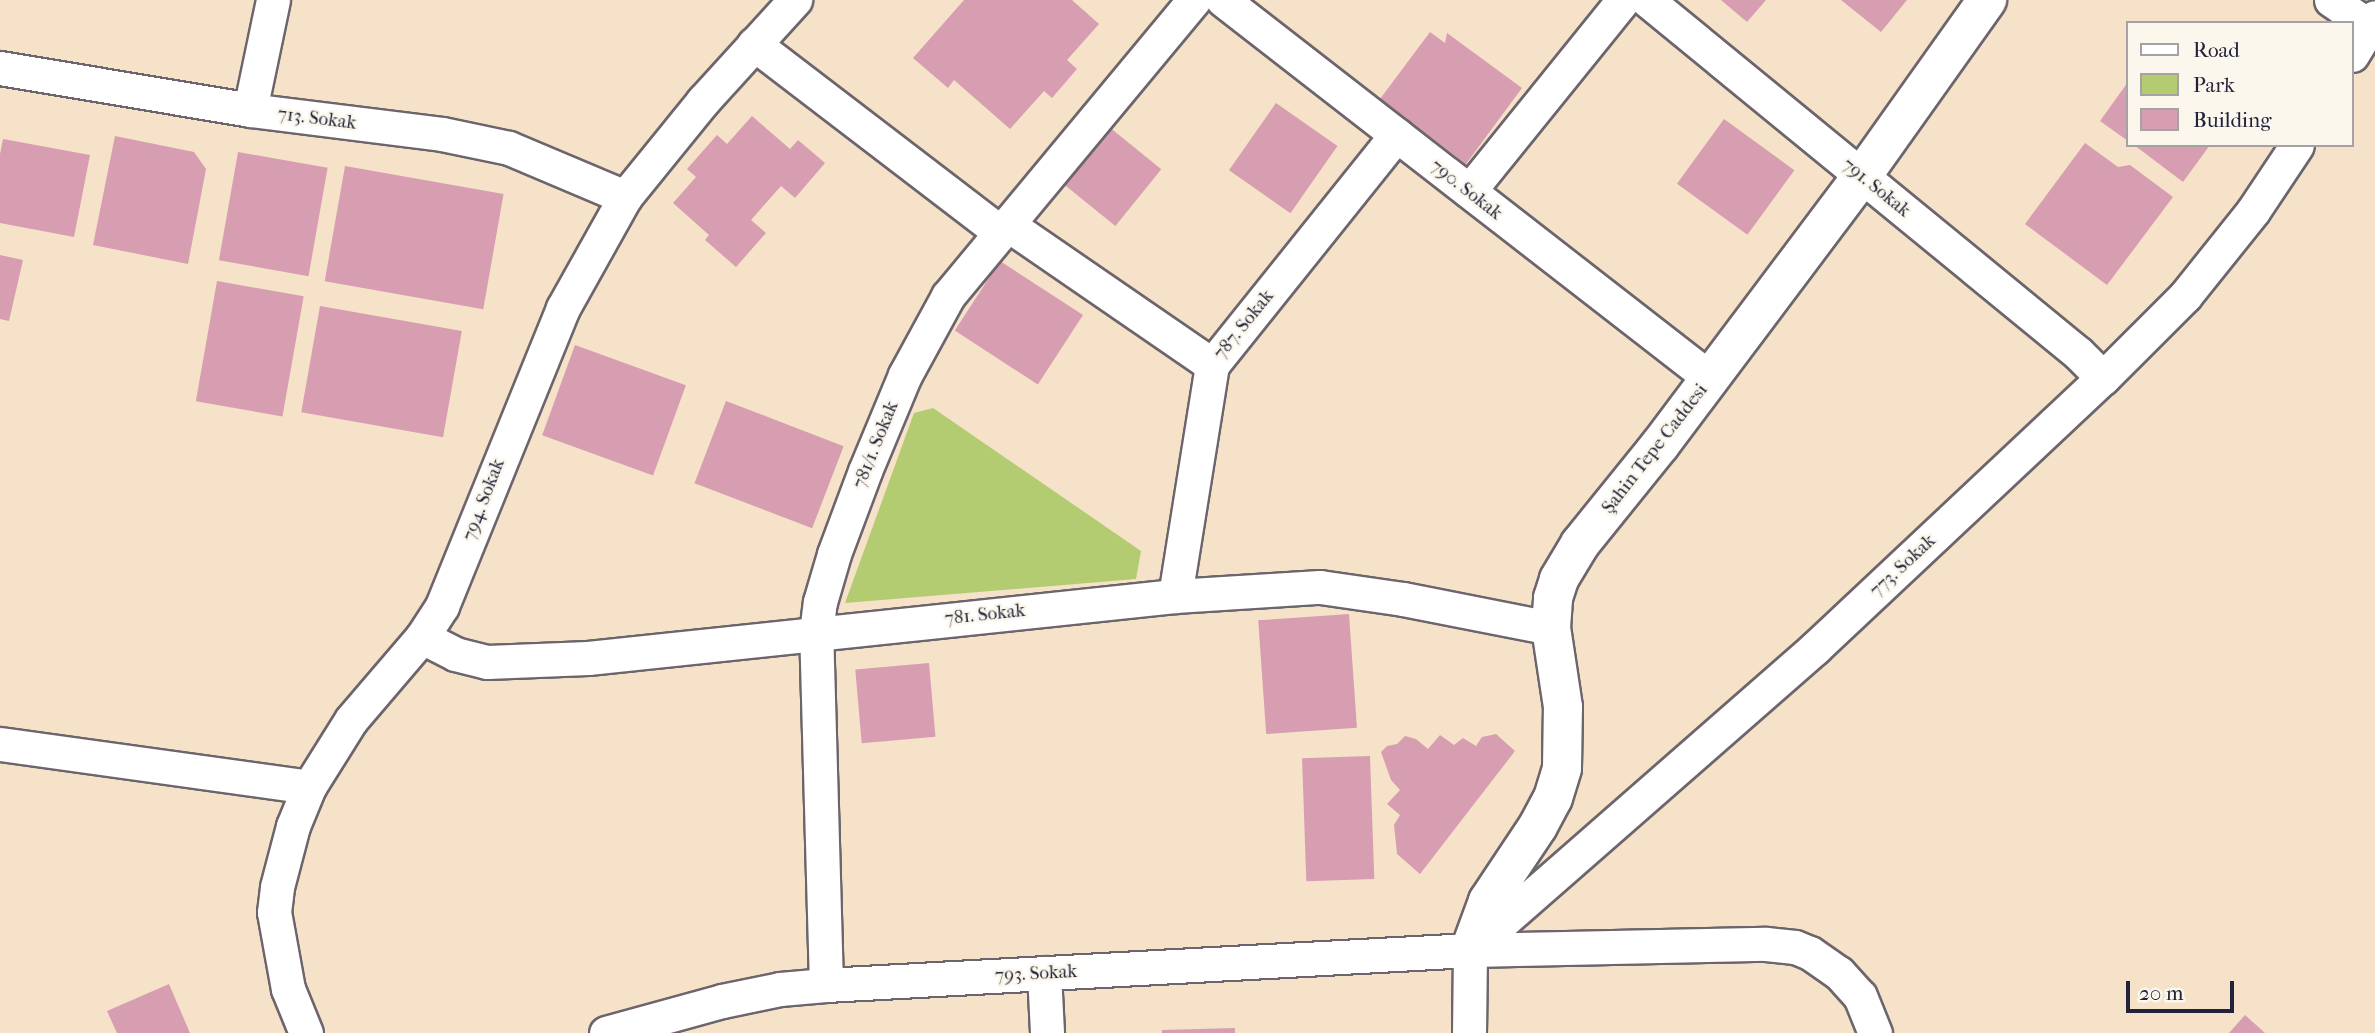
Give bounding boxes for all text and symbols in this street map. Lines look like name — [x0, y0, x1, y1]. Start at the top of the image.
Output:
legend — [2126, 21, 2354, 147]
text: Road — [2193, 38, 2240, 62]
text: Park — [2193, 73, 2235, 97]
street label: 713. Sokak — [276, 103, 358, 135]
text: Building — [2193, 108, 2271, 132]
street label: 791. Sokak — [1837, 154, 1915, 222]
street label: 790. Sokak — [1426, 155, 1506, 225]
street label: 787. Sokak — [1209, 286, 1279, 364]
street label: Şahin Tepe Caddesi — [1597, 379, 1713, 519]
street label: 781/1. Sokak — [848, 398, 904, 492]
street label: 794. Sokak — [458, 456, 510, 544]
street label: 773. Sokak — [1865, 530, 1941, 602]
street label: 781. Sokak — [944, 599, 1026, 631]
street label: 793. Sokak — [994, 960, 1078, 988]
scale bar — [2130, 967, 2238, 1011]
text: 20 m — [2139, 981, 2183, 1005]

